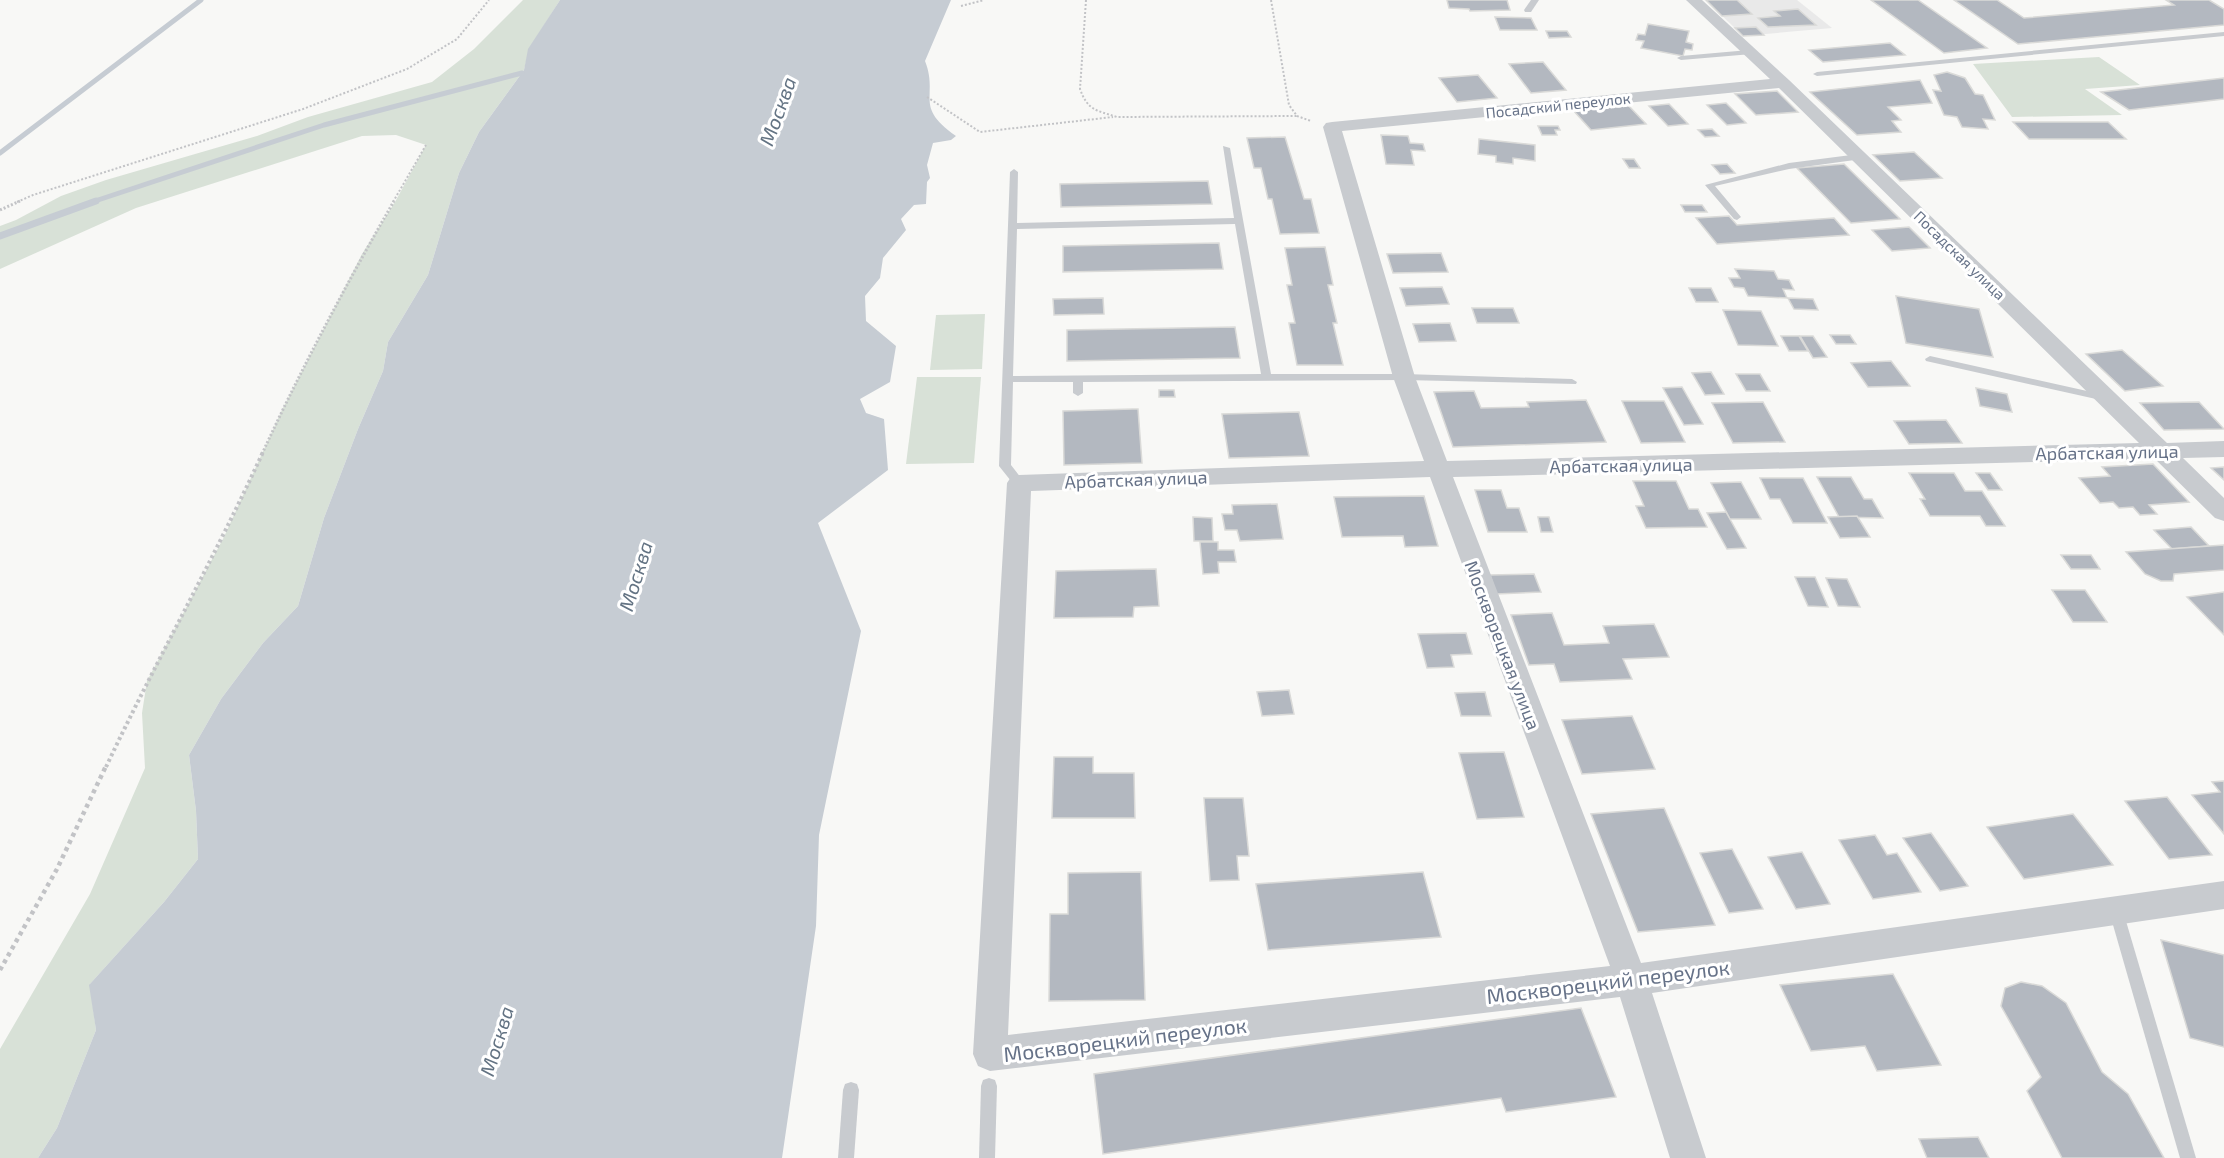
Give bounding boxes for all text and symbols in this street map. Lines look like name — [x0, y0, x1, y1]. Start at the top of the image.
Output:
water label: Москва — [753, 73, 801, 149]
street label: Посадский переулок — [1485, 88, 1631, 123]
street label: Посадская улица — [1910, 207, 2009, 304]
street label: Арбатская улица — [2035, 440, 2179, 464]
street label: Арбатская улица — [1549, 453, 1693, 477]
street label: Арбатская улица — [1064, 466, 1208, 492]
water label: Москва — [613, 538, 657, 614]
street label: Москворецкая улица — [1461, 557, 1545, 733]
street label: Москворецкий переулок — [1485, 954, 1731, 1009]
water label: Москва — [474, 1003, 518, 1079]
street label: Москворецкий переулок — [1002, 1012, 1248, 1067]

